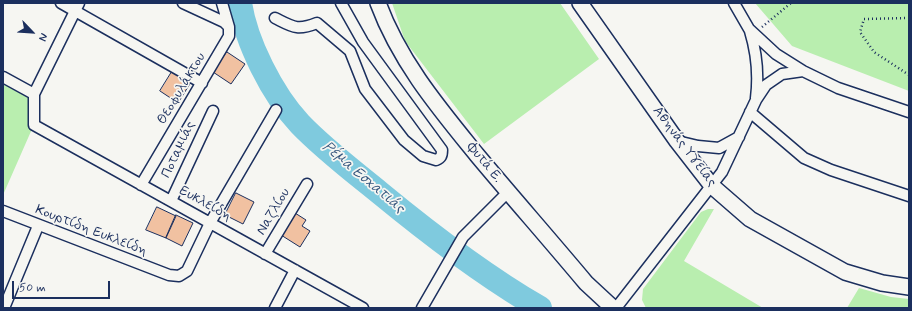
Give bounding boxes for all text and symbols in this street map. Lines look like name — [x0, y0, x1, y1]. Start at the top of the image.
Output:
north arrow — [12, 12, 52, 52]
text: N — [35, 31, 51, 43]
street label: Θεοφυλάκτου — [154, 50, 210, 128]
street label: Αθηνάς Υγείας — [648, 103, 720, 191]
street label: Ποταμιάς — [159, 119, 199, 181]
water label: Ρέμα Εσχατιάς — [318, 138, 408, 218]
street label: Φυτά Ε. — [462, 140, 506, 186]
street label: Ευκλείδη — [176, 183, 234, 225]
street label: Ναζλίου — [253, 186, 295, 238]
street label: Κουρτίδη Ευκλείδη — [33, 202, 149, 260]
scale bar — [14, 273, 112, 299]
text: 50 m — [19, 280, 46, 296]

